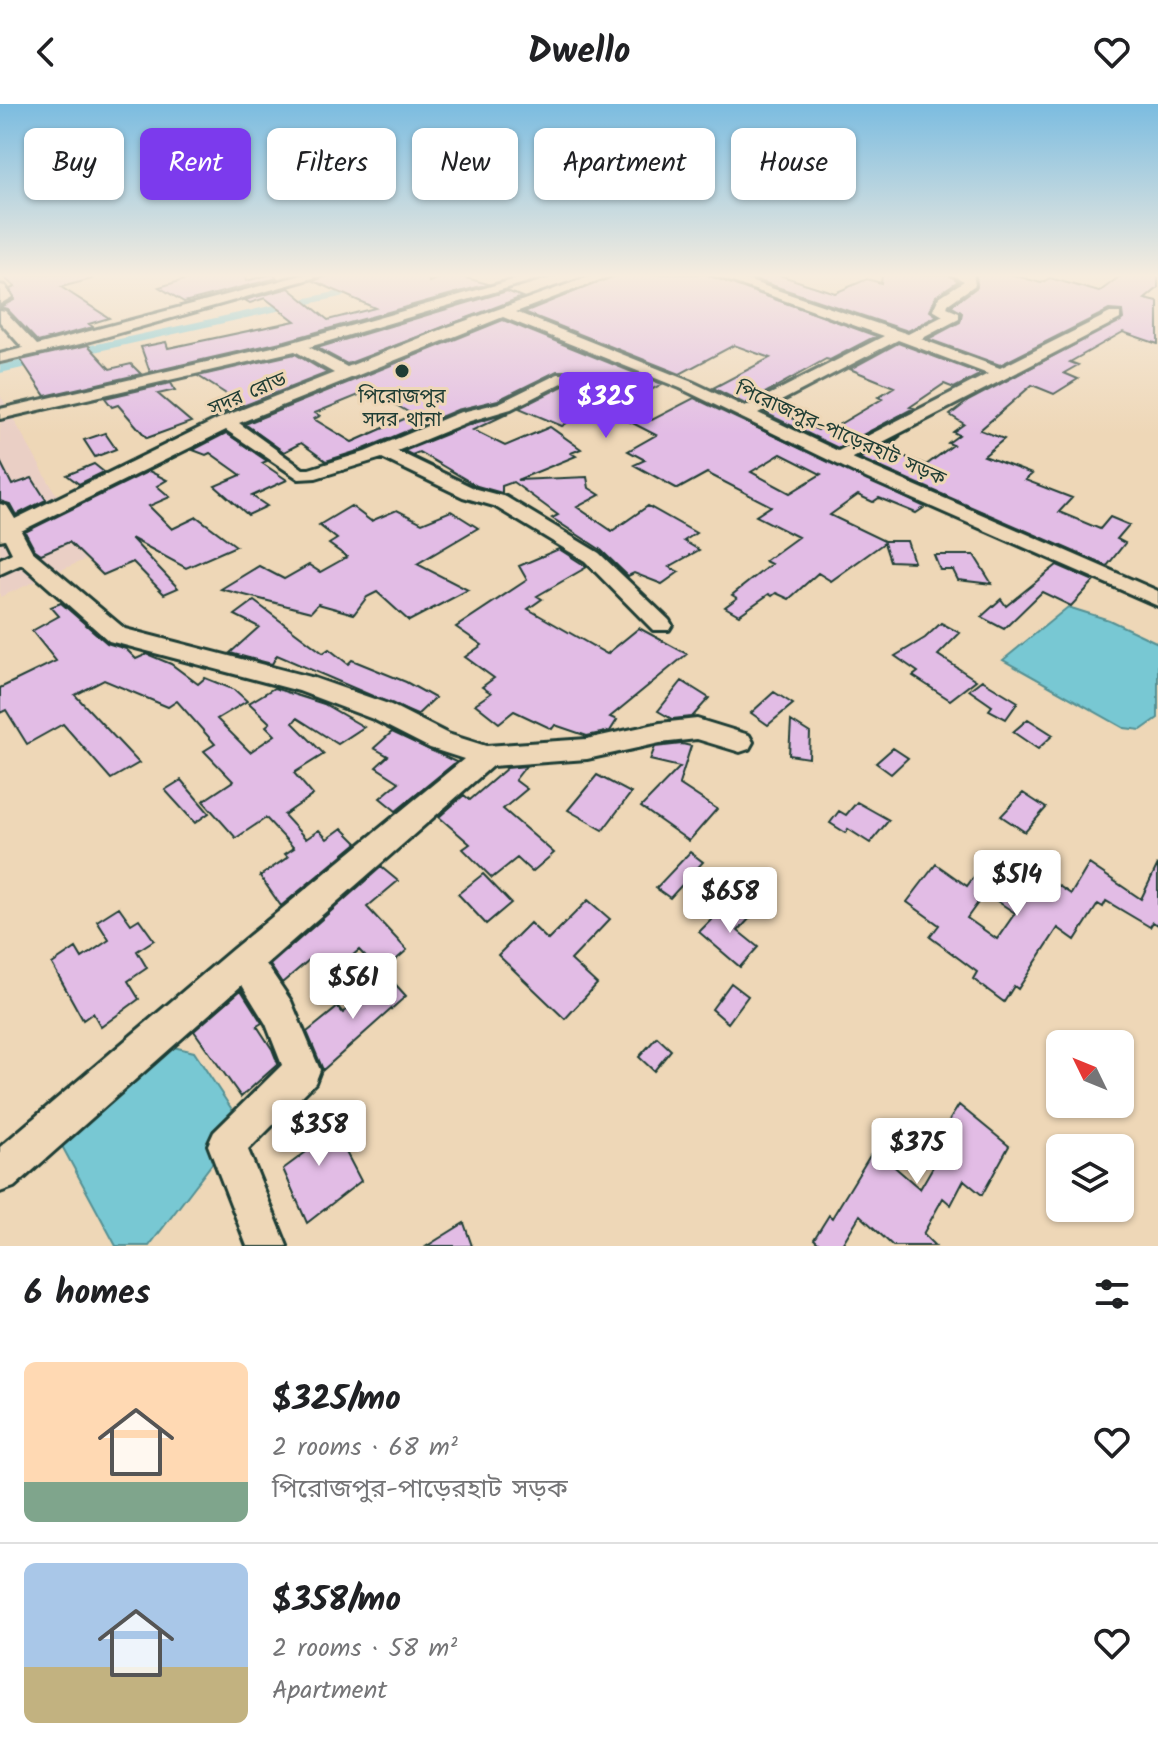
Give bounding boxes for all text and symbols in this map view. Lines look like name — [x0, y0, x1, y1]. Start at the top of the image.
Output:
text: Dwello — [528, 24, 630, 81]
icon: back — [24, 30, 68, 74]
icon: heart — [1090, 30, 1134, 74]
chip: Buy — [24, 128, 124, 200]
chip: Rent — [140, 128, 251, 200]
chip: Filters — [267, 128, 396, 200]
chip: New — [412, 128, 518, 200]
chip: Apartment — [534, 128, 715, 200]
chip: House — [731, 128, 856, 200]
marker: পিরোজপুর সদর থানা — [393, 362, 411, 380]
street label: সদর রোড — [203, 364, 293, 426]
pin: $325 — [559, 372, 653, 440]
street label: পিরোজপুর-পাড়েরহাট সড়ক — [729, 374, 951, 496]
text: $325 — [577, 377, 635, 419]
place label: পিরোজপুর সদর থানা — [357, 382, 447, 437]
pin: $514 — [970, 850, 1064, 918]
text: $514 — [992, 855, 1042, 897]
pin: $658 — [683, 867, 777, 935]
text: $658 — [701, 872, 759, 914]
pin: $561 — [306, 953, 400, 1021]
text: $561 — [328, 958, 378, 1000]
north arrow — [1046, 1030, 1134, 1118]
map controls — [1046, 1030, 1134, 1222]
pin: $358 — [272, 1100, 366, 1168]
text: $358 — [290, 1105, 348, 1147]
pin: $375 — [870, 1118, 964, 1186]
text: $375 — [889, 1123, 945, 1165]
button: layers — [1046, 1134, 1134, 1222]
text: 6 homes — [24, 1267, 150, 1321]
icon: filters — [1090, 1272, 1134, 1316]
text: $325/mo — [272, 1373, 401, 1427]
icon: home — [88, 1394, 184, 1490]
icon: heart — [1090, 1420, 1134, 1464]
text: 2 rooms · 68 m² — [272, 1427, 458, 1469]
text: পিরোজপুর-পাড়েরহাট সড়ক — [272, 1469, 568, 1511]
text: $358/mo — [272, 1574, 401, 1628]
icon: home — [88, 1595, 184, 1691]
icon: heart — [1090, 1621, 1134, 1665]
text: 2 rooms · 58 m² — [272, 1628, 457, 1670]
text: Apartment — [272, 1670, 387, 1712]

